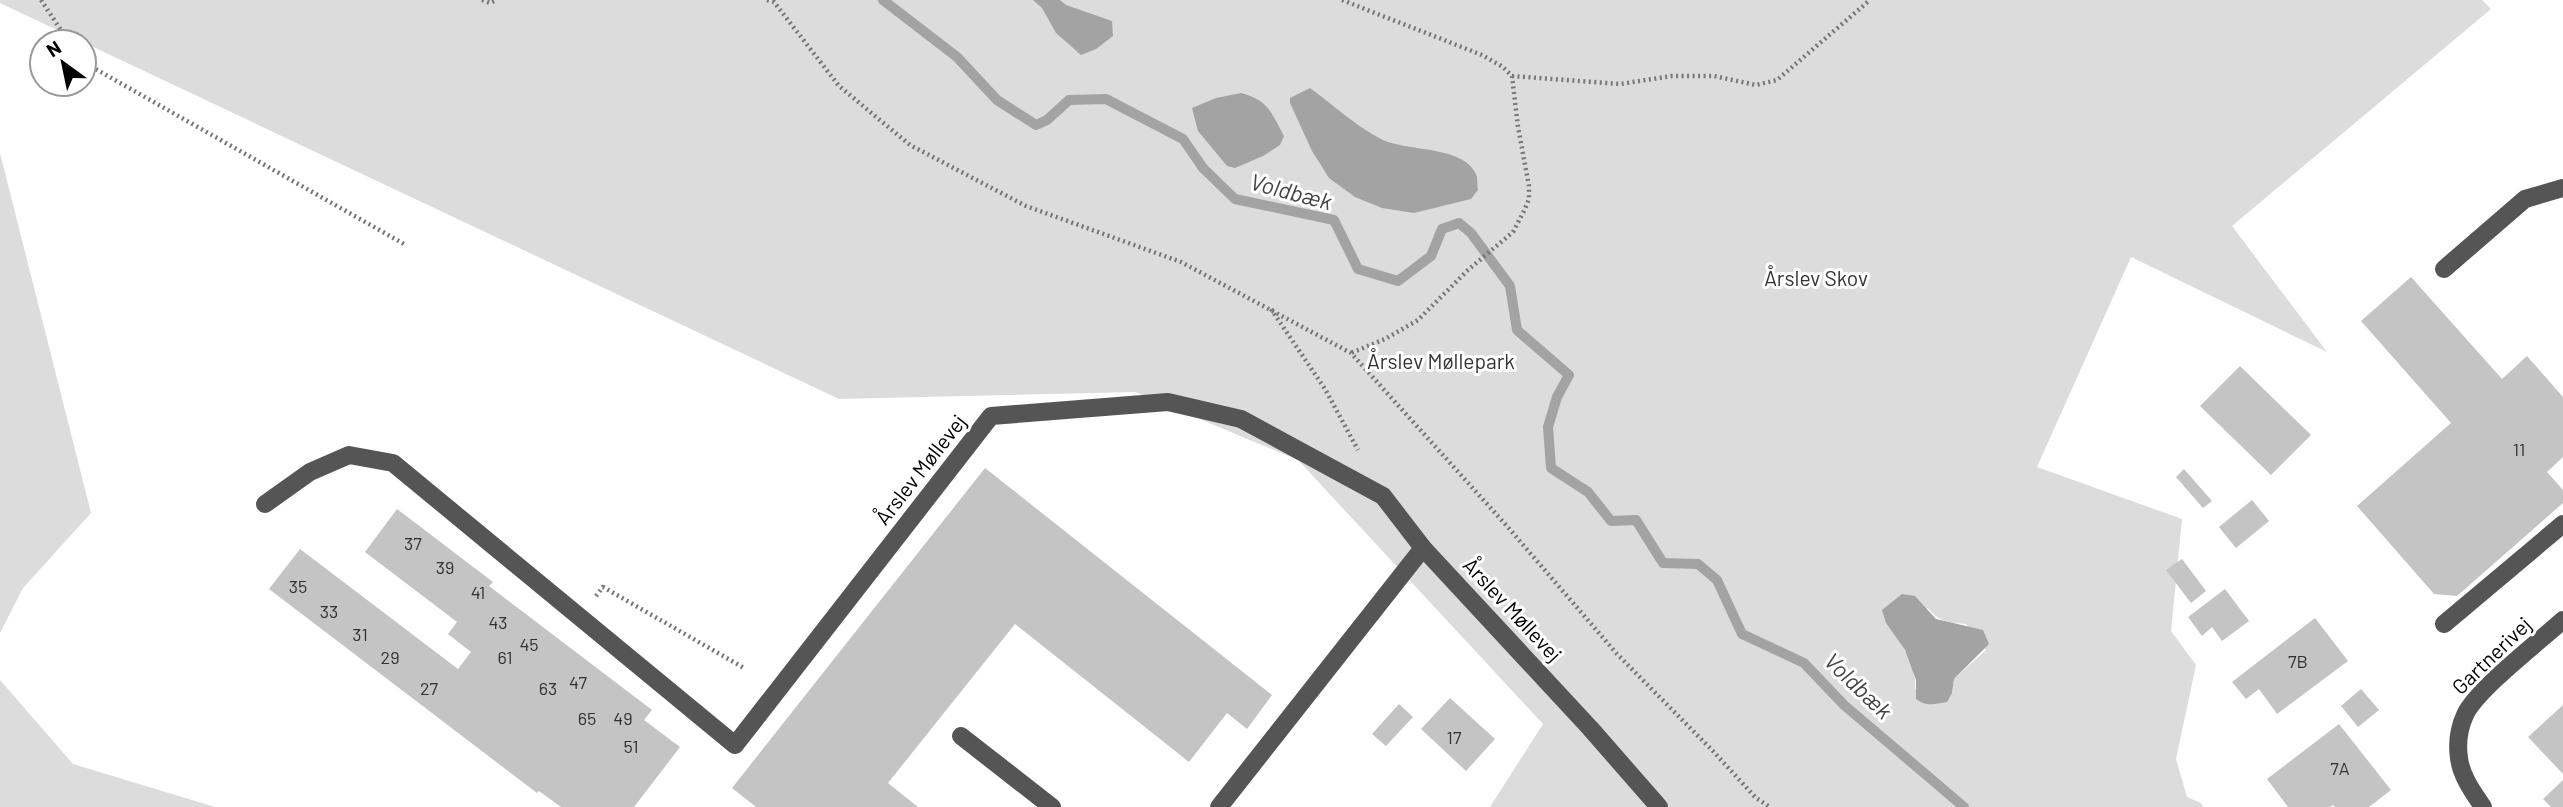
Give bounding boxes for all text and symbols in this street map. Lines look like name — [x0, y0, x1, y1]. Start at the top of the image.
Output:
north arrow — [28, 28, 98, 98]
text: N — [42, 35, 65, 61]
water label: Voldbæk — [1247, 167, 1335, 215]
park label: Årslev Skov — [1764, 265, 1868, 290]
park label: Årslev Møllepark — [1367, 348, 1515, 373]
street label: Årslev Møllevej — [869, 409, 971, 529]
house number: 11 — [2513, 438, 2525, 460]
house number: 37 — [404, 532, 422, 554]
street label: Årslev Møllevej — [1459, 552, 1568, 666]
house number: 39 — [436, 556, 454, 578]
house number: 35 — [289, 575, 307, 597]
house number: 41 — [471, 581, 485, 603]
house number: 33 — [320, 600, 338, 622]
house number: 43 — [488, 611, 508, 633]
street label: Gartnerivej — [2446, 611, 2536, 699]
house number: 31 — [352, 623, 368, 645]
house number: 45 — [519, 633, 539, 655]
house number: 29 — [380, 646, 400, 668]
house number: 61 — [497, 646, 513, 668]
water label: Voldbæk — [1819, 646, 1898, 724]
house number: 7B — [2288, 650, 2308, 672]
house number: 47 — [569, 671, 587, 693]
house number: 27 — [420, 677, 439, 699]
house number: 63 — [539, 677, 557, 699]
house number: 65 — [578, 707, 596, 729]
house number: 49 — [613, 707, 633, 729]
house number: 17 — [1447, 726, 1462, 748]
house number: 51 — [623, 735, 639, 757]
house number: 7A — [2330, 757, 2350, 779]

